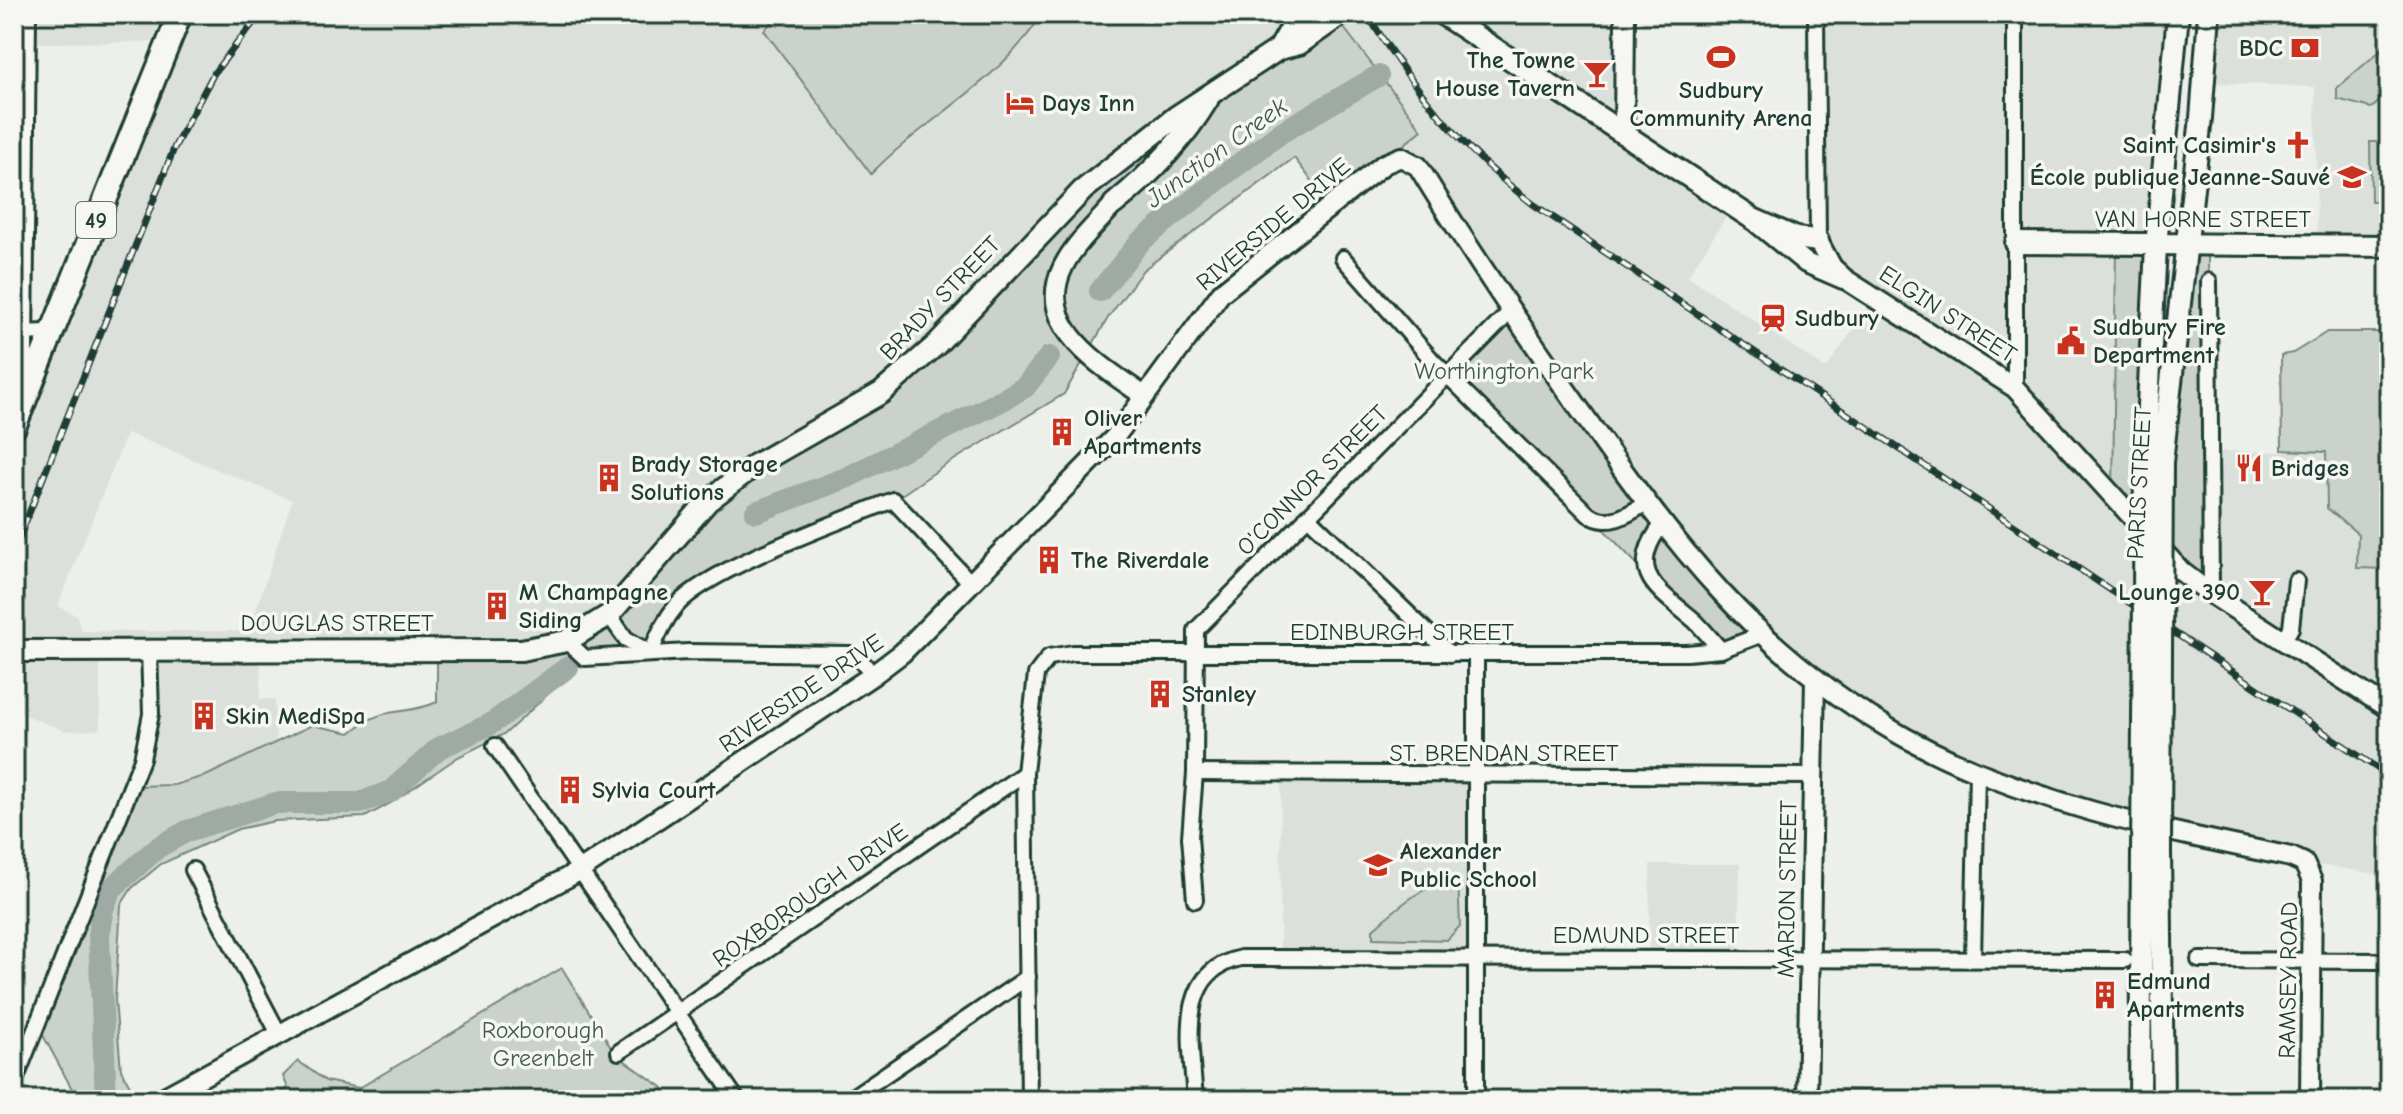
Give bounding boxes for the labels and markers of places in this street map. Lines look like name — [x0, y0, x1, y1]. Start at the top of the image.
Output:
bank icon: BDC — [2290, 33, 2320, 63]
place label: BDC — [2239, 34, 2283, 62]
sports icon: Sudbury Community Arena — [1706, 42, 1736, 72]
place label: The Towne House Tavern — [1435, 46, 1575, 102]
bar icon: The Towne House Tavern — [1582, 59, 1612, 89]
place label: Sudbury Community Arena — [1630, 76, 1812, 132]
hotel icon: Days Inn — [1005, 88, 1035, 118]
place label: Days Inn — [1042, 89, 1135, 117]
church icon: Saint Casimir's — [2283, 130, 2313, 160]
place label: Saint Casimir's — [2123, 131, 2276, 159]
school or university icon: École publique Jeanne-Sauvé — [2337, 162, 2367, 192]
place label: École publique Jeanne-Sauvé — [2030, 163, 2330, 191]
station icon: Sudbury — [1758, 303, 1788, 333]
place label: Sudbury — [1795, 304, 1879, 332]
place label: Sudbury Fire Department — [2093, 313, 2226, 369]
public building icon: Sudbury Fire Department — [2056, 326, 2086, 356]
place label: Oliver Apartments — [1084, 404, 1201, 460]
building icon: Oliver Apartments — [1047, 417, 1077, 447]
place label: Brady Storage Solutions — [631, 450, 778, 506]
restaurant icon: Bridges — [2234, 453, 2264, 483]
place label: Bridges — [2271, 454, 2349, 482]
building icon: Brady Storage Solutions — [594, 463, 624, 493]
building icon: The Riverdale — [1034, 545, 1064, 575]
place label: The Riverdale — [1071, 546, 1209, 574]
bar icon: Lounge 390 — [2247, 577, 2277, 607]
place label: M Champagne Siding — [519, 578, 668, 634]
place label: Lounge 390 — [2118, 578, 2240, 606]
building icon: M Champagne Siding — [482, 591, 512, 621]
building icon: Stanley — [1145, 679, 1175, 709]
place label: Stanley — [1182, 680, 1256, 708]
building icon: Skin MediSpa — [189, 701, 219, 731]
place label: Skin MediSpa — [226, 702, 366, 730]
building icon: Sylvia Court — [555, 775, 585, 805]
place label: Sylvia Court — [592, 776, 716, 804]
place label: Alexander Public School — [1400, 837, 1537, 893]
school or university icon: Alexander Public School — [1363, 850, 1393, 880]
place label: Edmund Apartments — [2127, 967, 2244, 1023]
building icon: Edmund Apartments — [2090, 980, 2120, 1010]

